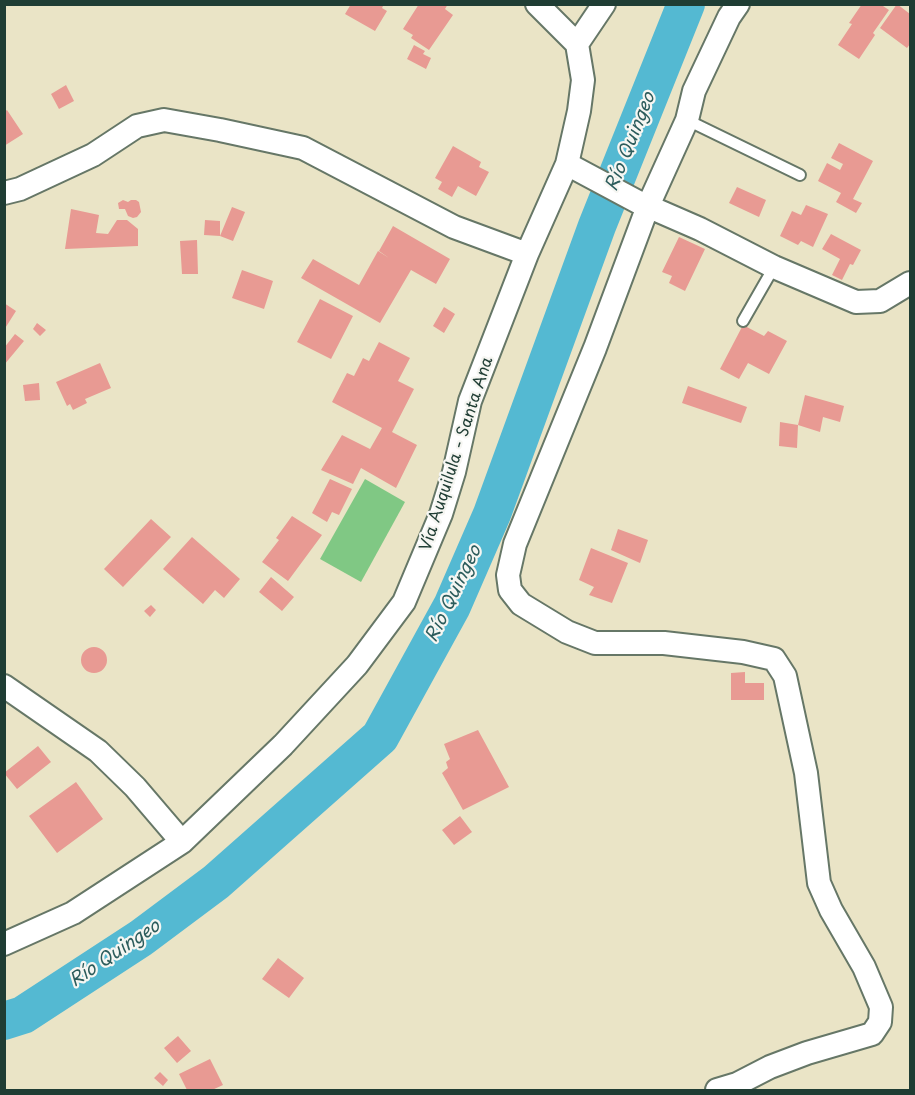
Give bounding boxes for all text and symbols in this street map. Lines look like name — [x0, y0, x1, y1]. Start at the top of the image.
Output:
water label: Río Quingeo — [601, 89, 661, 195]
street label: Vía Auquilula - Santa Ana — [417, 355, 497, 553]
water label: Río Quingeo — [421, 542, 487, 646]
water label: Río Quingeo — [66, 916, 164, 992]

